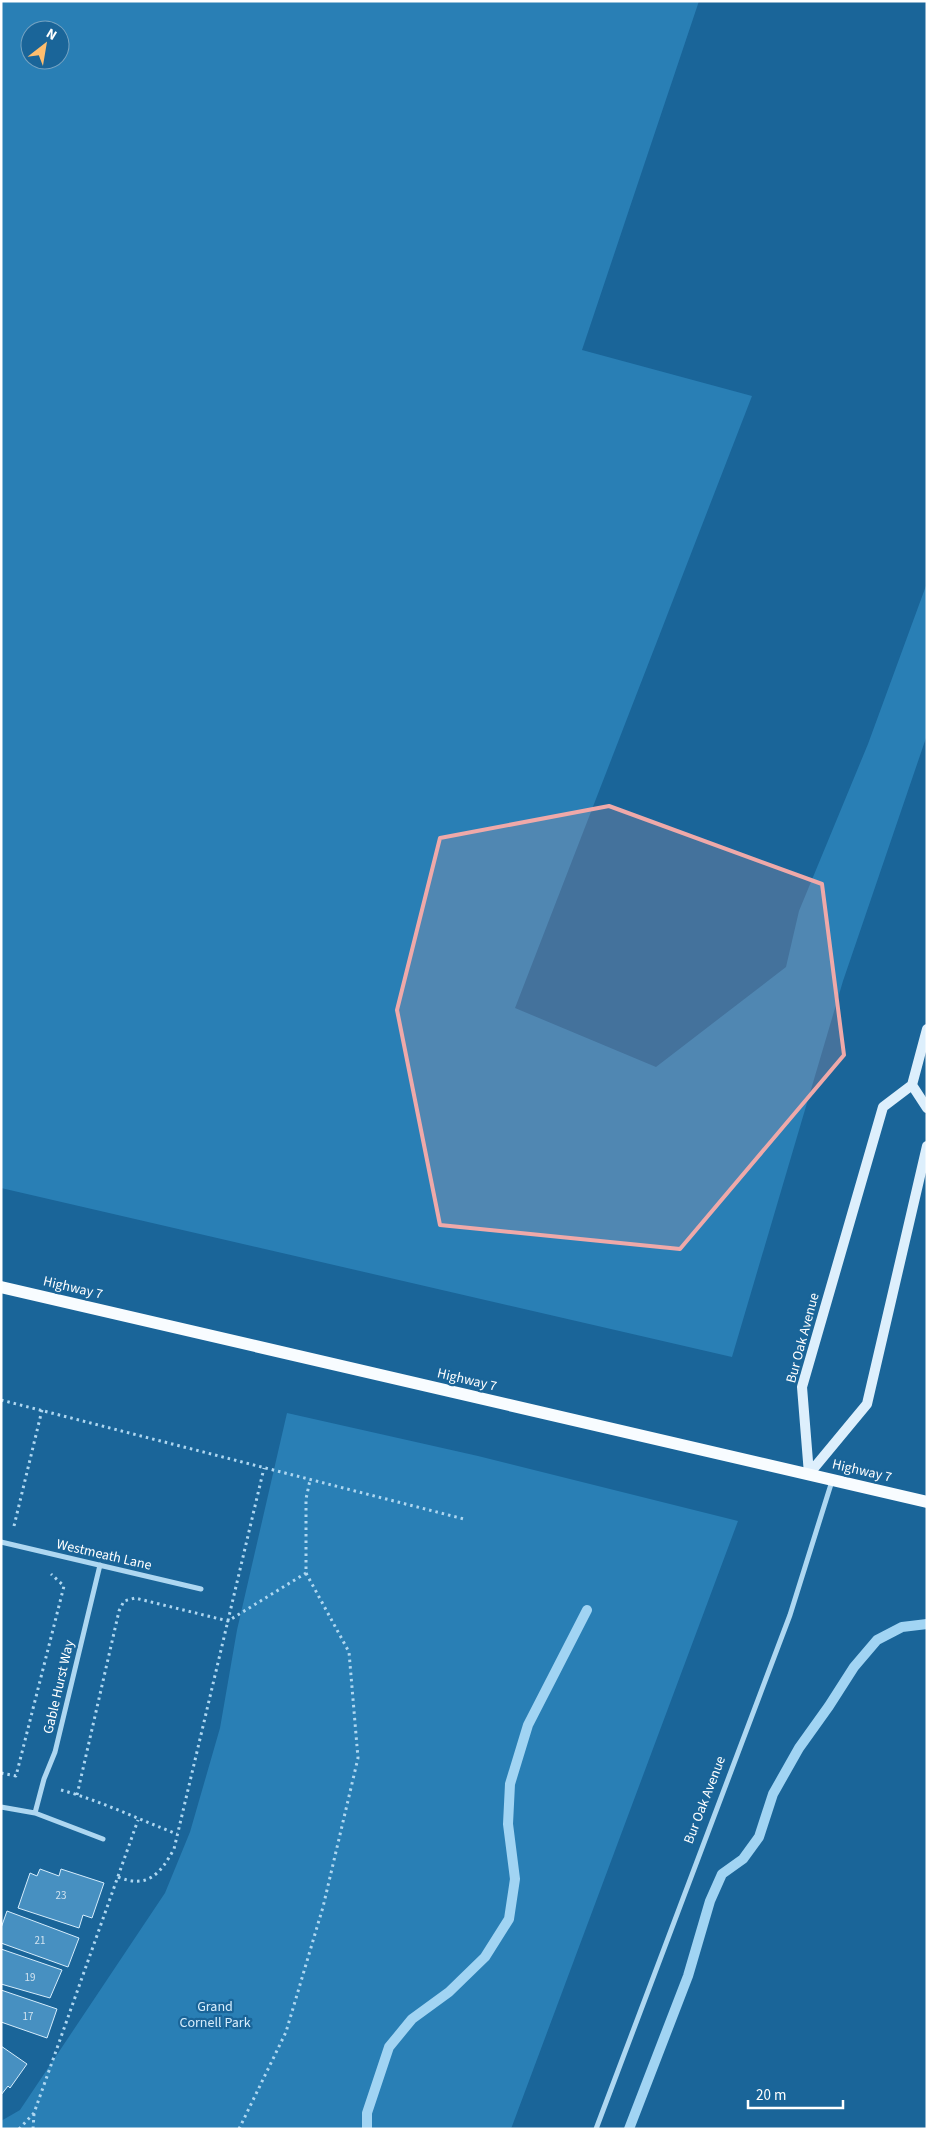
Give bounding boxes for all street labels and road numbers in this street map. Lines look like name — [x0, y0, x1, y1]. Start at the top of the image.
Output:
street label: Highway 7 — [41, 1271, 105, 1305]
street label: Bur Oak Avenue — [781, 1291, 825, 1385]
street label: Highway 7 — [435, 1363, 499, 1397]
street label: Highway 7 — [830, 1454, 894, 1488]
street label: Westmeath Lane — [54, 1534, 154, 1576]
street label: Gable Hurst Way — [38, 1638, 80, 1736]
street label: Bur Oak Avenue — [679, 1753, 731, 1847]

